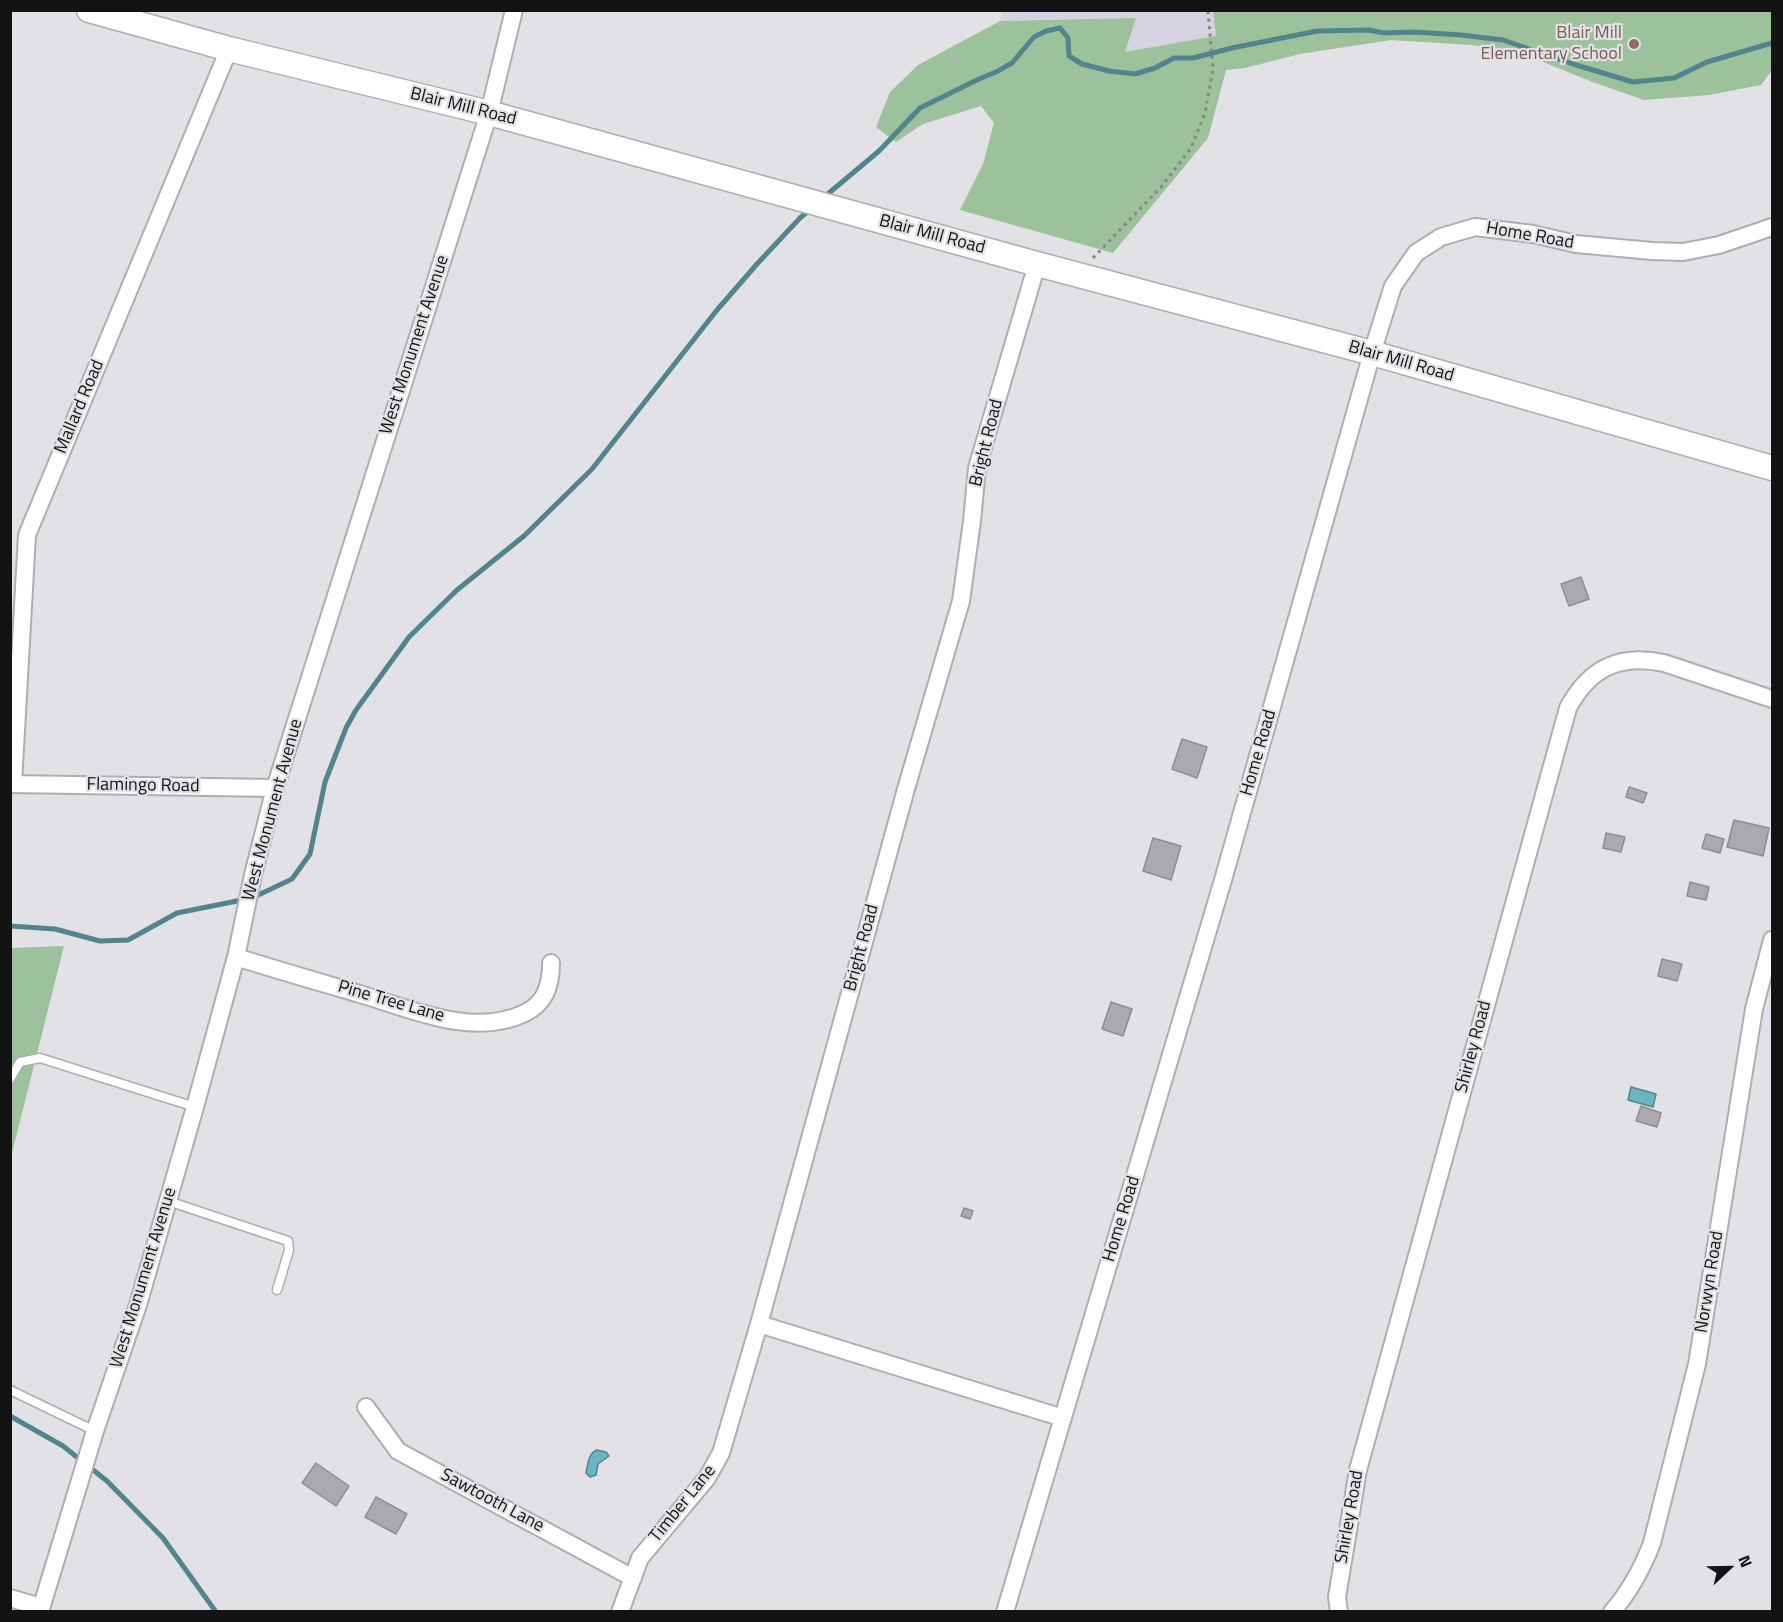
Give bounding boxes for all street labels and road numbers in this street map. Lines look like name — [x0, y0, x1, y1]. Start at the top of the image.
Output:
street label: Blair Mill Road — [408, 83, 518, 131]
street label: Blair Mill Road — [877, 211, 987, 259]
street label: Home Road — [1484, 218, 1576, 254]
street label: West Monument Avenue — [376, 253, 454, 437]
street label: Blair Mill Road — [1346, 337, 1456, 387]
street label: Mallard Road — [51, 357, 109, 457]
street label: Bright Road — [966, 397, 1008, 489]
street label: Home Road — [1236, 707, 1282, 799]
street label: West Monument Avenue — [238, 717, 308, 903]
street label: Flamingo Road — [86, 774, 200, 798]
street label: Bright Road — [840, 902, 884, 994]
street label: Pine Tree Lane — [335, 976, 447, 1028]
street label: Shirley Road — [1451, 999, 1497, 1095]
street label: Home Road — [1099, 1173, 1145, 1265]
street label: West Monument Avenue — [106, 1185, 182, 1371]
street label: Norwyn Road — [1691, 1230, 1729, 1334]
street label: Timber Lane — [645, 1461, 721, 1547]
street label: Sawtooth Lane — [437, 1465, 547, 1537]
street label: Shirley Road — [1331, 1469, 1369, 1565]

